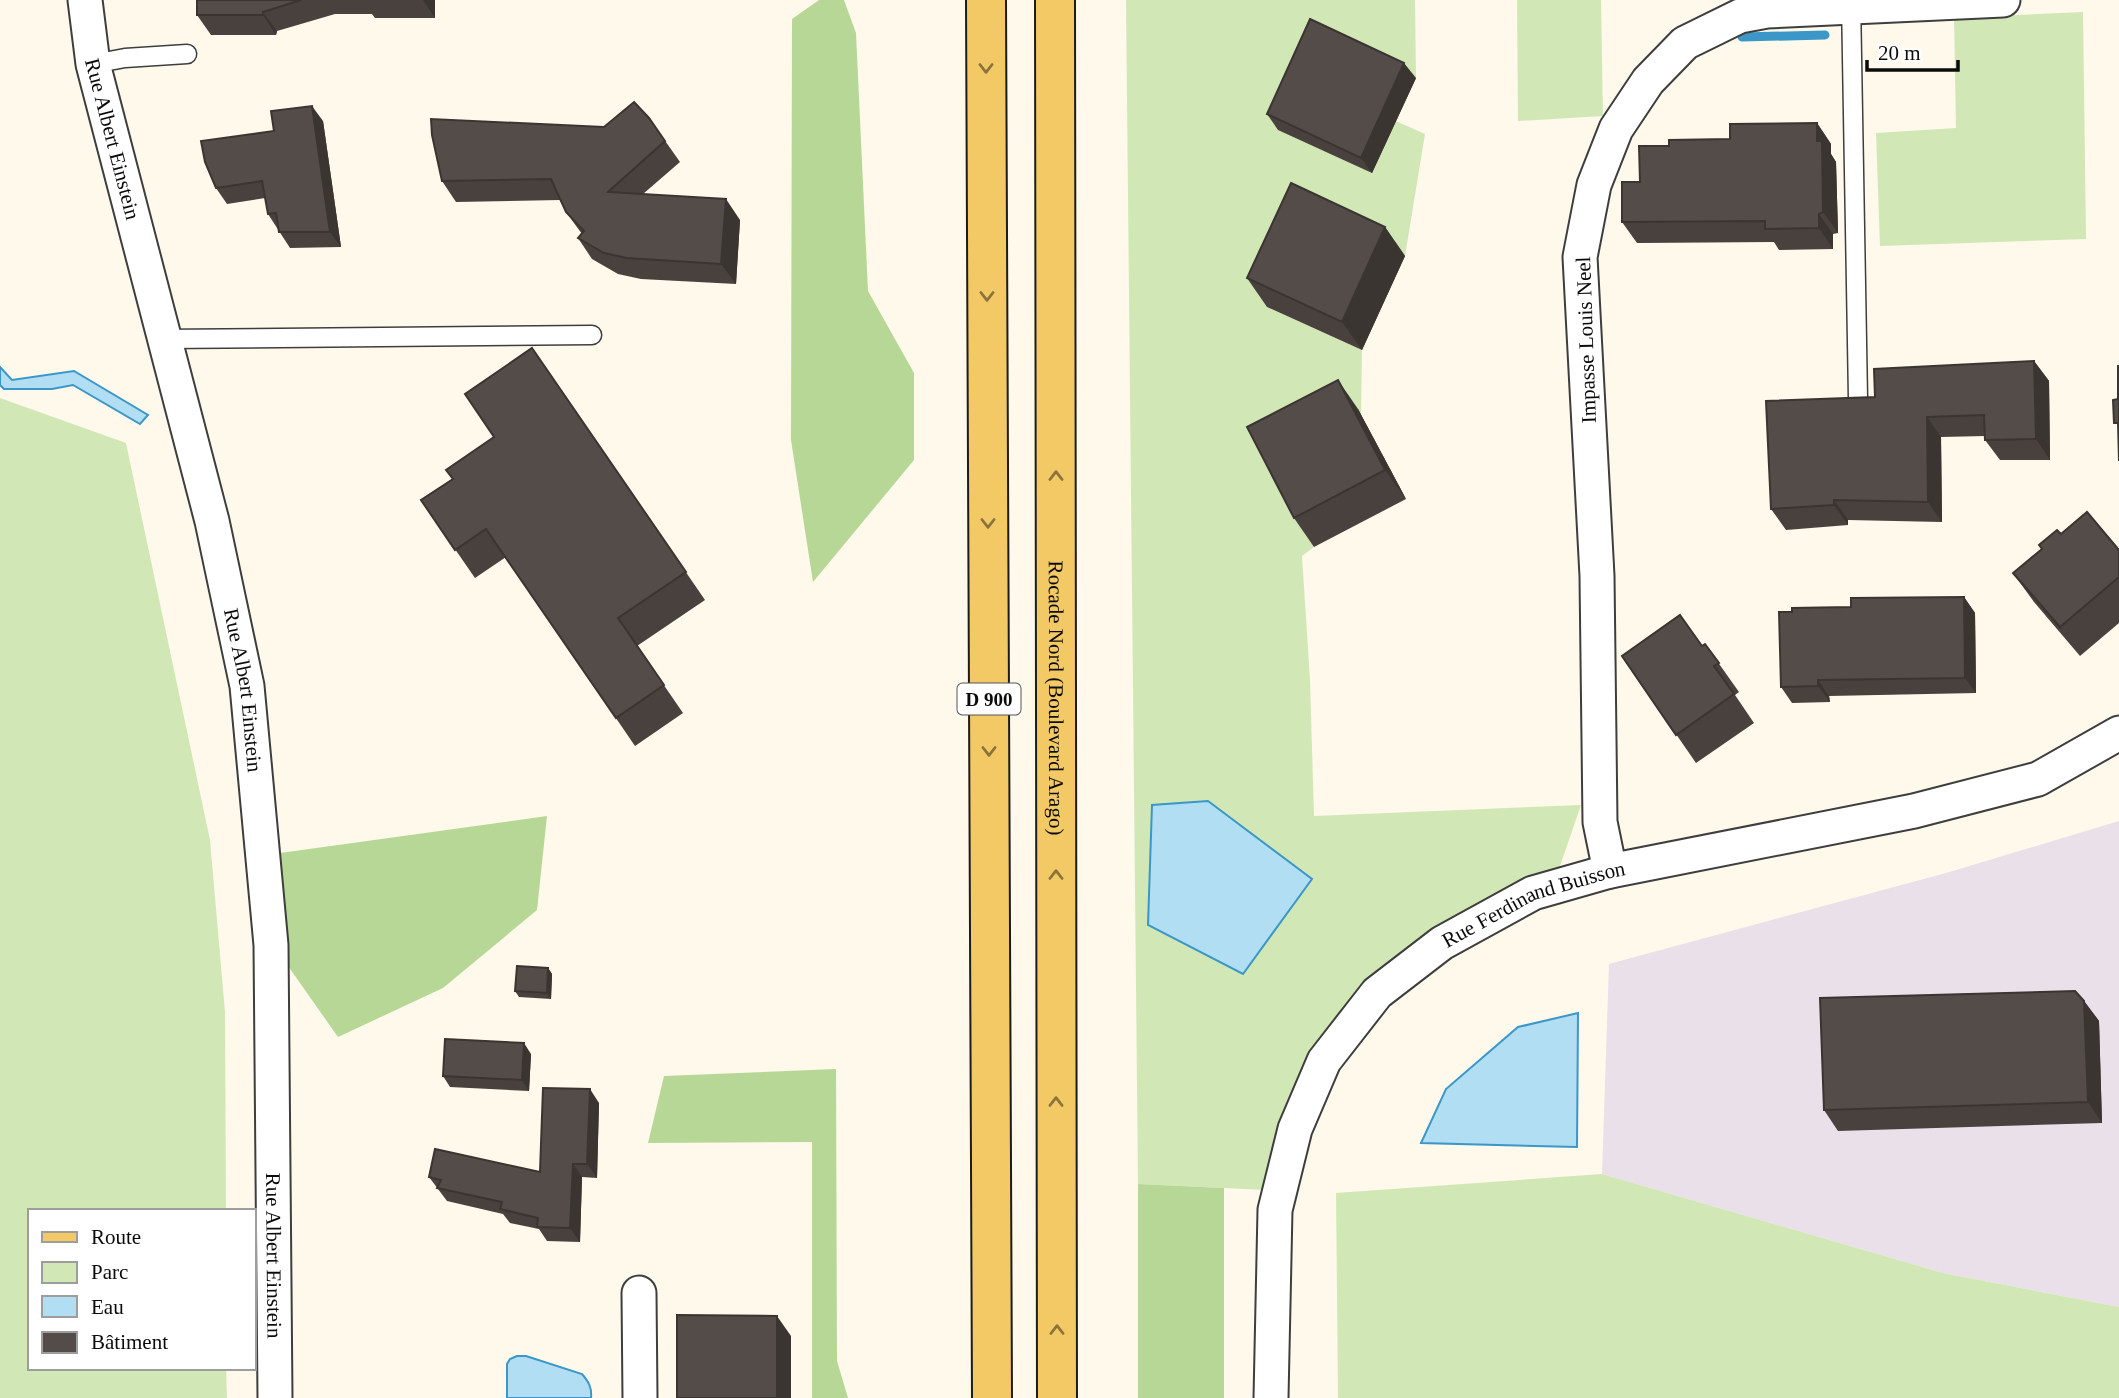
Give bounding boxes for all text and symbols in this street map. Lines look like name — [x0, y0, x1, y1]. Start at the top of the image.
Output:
scale bar — [1867, 28, 1958, 72]
text: 20 m — [1878, 41, 1921, 65]
street label: Rue Albert Einstein — [80, 56, 145, 223]
one-way arrow — [978, 63, 994, 74]
street label: Impasse Louis Neel — [1571, 256, 1601, 424]
one-way arrow — [979, 291, 995, 301]
one-way arrow — [1048, 470, 1064, 481]
one-way arrow — [980, 518, 996, 529]
street label: Rocade Nord (Boulevard Arago) — [1044, 561, 1068, 835]
street label: Rue Albert Einstein — [219, 606, 267, 774]
road number: D 900 — [958, 684, 1020, 714]
one-way arrow — [981, 746, 997, 756]
street label: Rue Ferdinand Buisson — [1438, 856, 1628, 953]
one-way arrow — [1048, 869, 1064, 880]
one-way arrow — [1048, 1097, 1064, 1107]
street label: Rue Albert Einstein — [261, 1172, 286, 1339]
legend — [28, 1209, 256, 1370]
text: Route — [91, 1225, 141, 1249]
text: Parc — [91, 1260, 128, 1284]
text: Eau — [91, 1295, 124, 1319]
one-way arrow — [1049, 1324, 1065, 1335]
text: Bâtiment — [91, 1330, 168, 1354]

